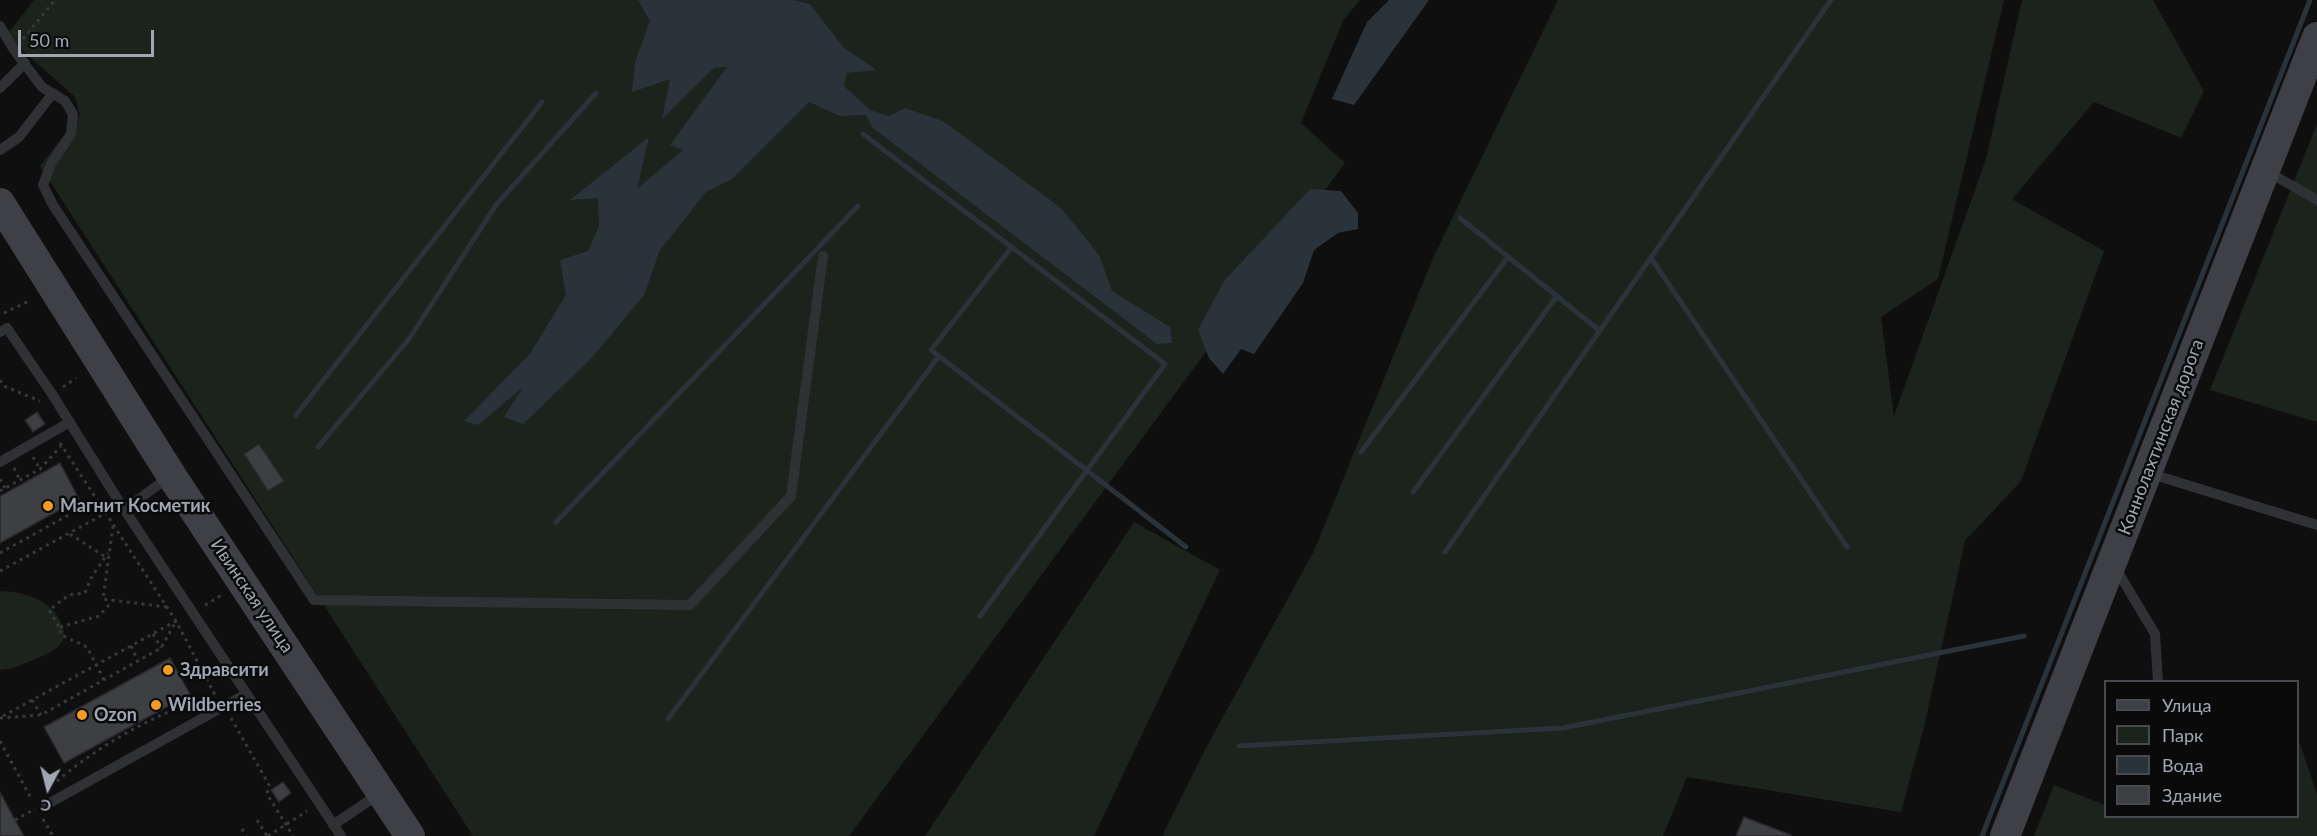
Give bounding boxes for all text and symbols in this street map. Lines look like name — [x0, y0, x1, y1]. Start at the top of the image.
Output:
scale bar — [21, 18, 158, 56]
text: 50 m — [29, 29, 69, 51]
street label: Коннолахтинская дорога — [2114, 336, 2208, 538]
place label: Магнит Косметик — [60, 495, 211, 517]
marker: Магнит Косметик — [41, 499, 55, 513]
street label: Ивинская улица — [206, 535, 298, 657]
place label: Здравсити — [180, 659, 269, 681]
marker: Здравсити — [161, 663, 175, 677]
legend — [2104, 680, 2299, 818]
place label: Wildberries — [168, 694, 261, 716]
text: Улица — [2162, 694, 2212, 716]
marker: Wildberries — [149, 698, 163, 712]
place label: Ozon — [94, 704, 137, 726]
marker: Ozon — [75, 708, 89, 722]
text: Парк — [2162, 724, 2203, 746]
text: Вода — [2162, 754, 2203, 776]
north arrow — [18, 758, 78, 818]
text: Здание — [2162, 784, 2222, 806]
text: С — [39, 796, 52, 816]

